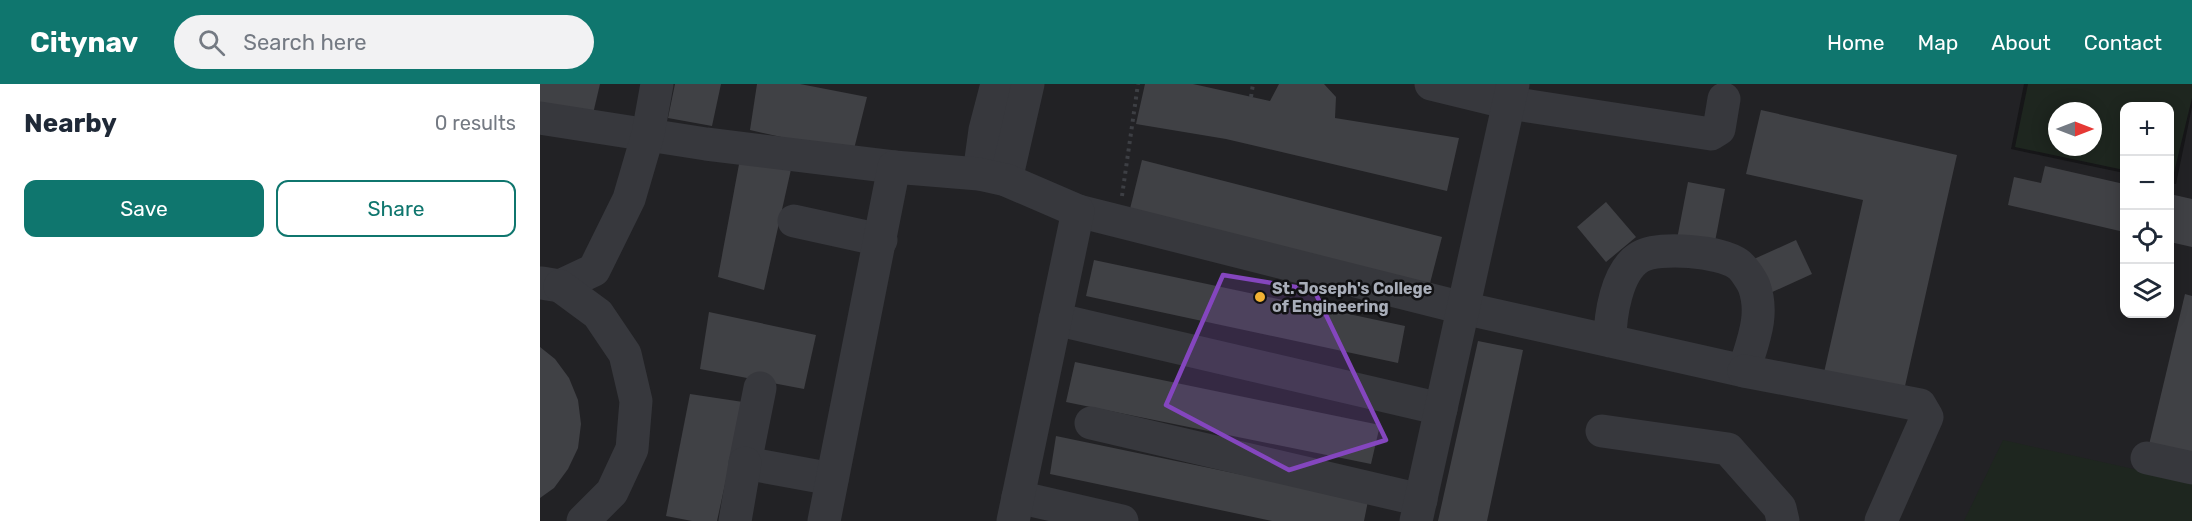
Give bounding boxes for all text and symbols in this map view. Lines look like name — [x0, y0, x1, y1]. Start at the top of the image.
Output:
search box — [174, 15, 594, 69]
text: Citynav — [30, 26, 138, 59]
icon: search — [195, 26, 228, 59]
text: Search here — [243, 29, 367, 56]
text: Home — [1827, 30, 1884, 55]
text: Map — [1917, 30, 1958, 55]
text: About — [1991, 30, 2051, 55]
text: Contact — [2084, 30, 2162, 55]
north arrow — [2048, 102, 2102, 156]
map controls — [2120, 102, 2174, 318]
button: + — [2120, 102, 2174, 156]
text: Nearby — [24, 108, 117, 139]
text: 0 results — [435, 111, 516, 135]
button: − — [2120, 156, 2174, 210]
button: Save — [24, 180, 264, 237]
button: Share — [276, 180, 516, 237]
button: locate — [2120, 210, 2174, 264]
button: layers — [2120, 264, 2174, 318]
place label: St. Joseph's College of Engineering — [1272, 279, 1432, 316]
marker: St. Joseph's College of Engineering — [1253, 290, 1267, 304]

